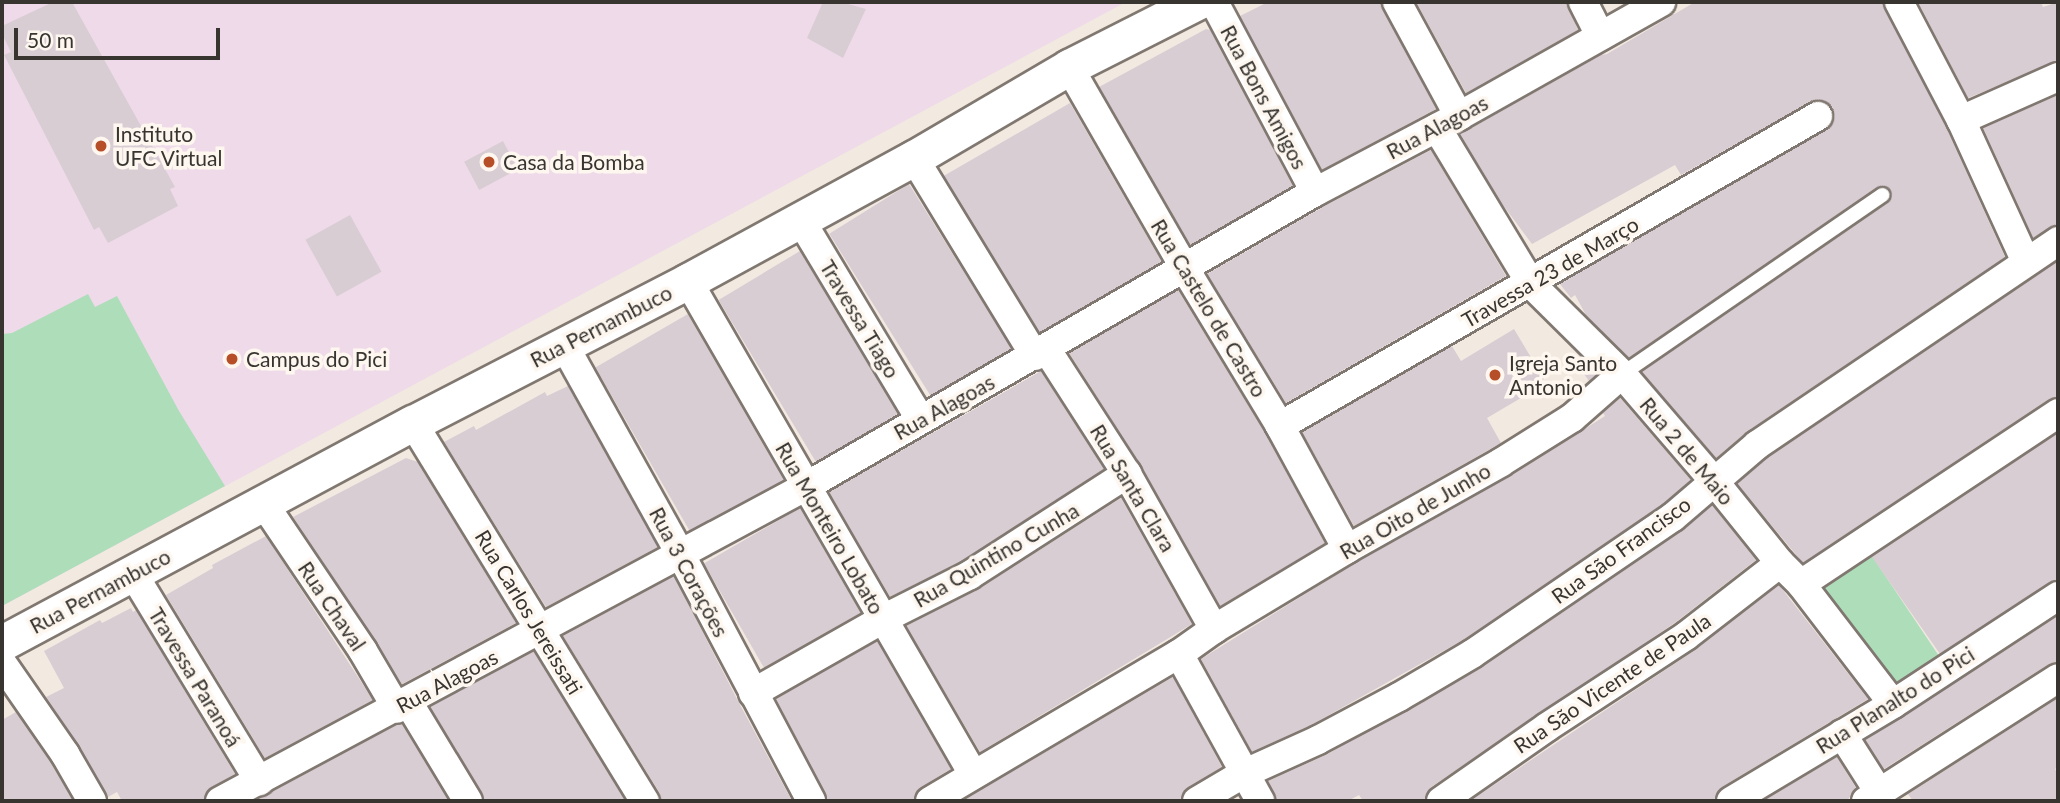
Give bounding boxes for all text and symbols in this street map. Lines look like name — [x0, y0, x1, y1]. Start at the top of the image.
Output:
scale bar — [18, 14, 224, 58]
street label: Rua Bons Amigos — [1215, 20, 1313, 174]
text: 50 m — [27, 27, 74, 52]
street label: Rua Alagoas — [1382, 90, 1492, 164]
place label: Instituto UFC Virtual — [115, 121, 223, 171]
marker: Instituto UFC Virtual — [93, 138, 109, 154]
place label: Casa da Bomba — [503, 149, 645, 175]
marker: Casa da Bomba — [481, 154, 497, 170]
street label: Travessa 23 de Março — [1457, 211, 1643, 333]
street label: Rua Castelo de Castro — [1146, 214, 1272, 402]
street label: Travessa Tiago — [815, 255, 905, 383]
street label: Rua Pernambuco — [526, 279, 676, 373]
place label: Campus do Pici — [246, 346, 387, 372]
place label: Igreja Santo Antonio — [1509, 350, 1617, 400]
marker: Campus do Pici — [224, 351, 240, 367]
marker: Igreja Santo Antonio — [1487, 367, 1503, 383]
street label: Rua Alagoas — [889, 369, 999, 445]
street label: Rua 2 de Maio — [1635, 392, 1739, 510]
street label: Rua Santa Clara — [1085, 420, 1181, 556]
street label: Rua Monteiro Lobato — [770, 438, 890, 618]
street label: Rua Oito de Junho — [1335, 457, 1495, 565]
street label: Rua São Francisco — [1547, 491, 1695, 609]
street label: Rua Quintino Cunha — [909, 497, 1083, 613]
street label: Rua 3 Corações — [644, 503, 734, 641]
street label: Rua Carlos Jereissati — [470, 525, 588, 699]
street label: Rua Pernambuco — [25, 543, 175, 639]
street label: Rua Chaval — [293, 557, 371, 655]
street label: Travessa Paranoá — [143, 603, 247, 751]
street label: Rua São Vicente de Paula — [1508, 607, 1716, 759]
street label: Rua Planalto do Pici — [1811, 641, 1979, 759]
street label: Rua Alagoas — [392, 644, 502, 718]

